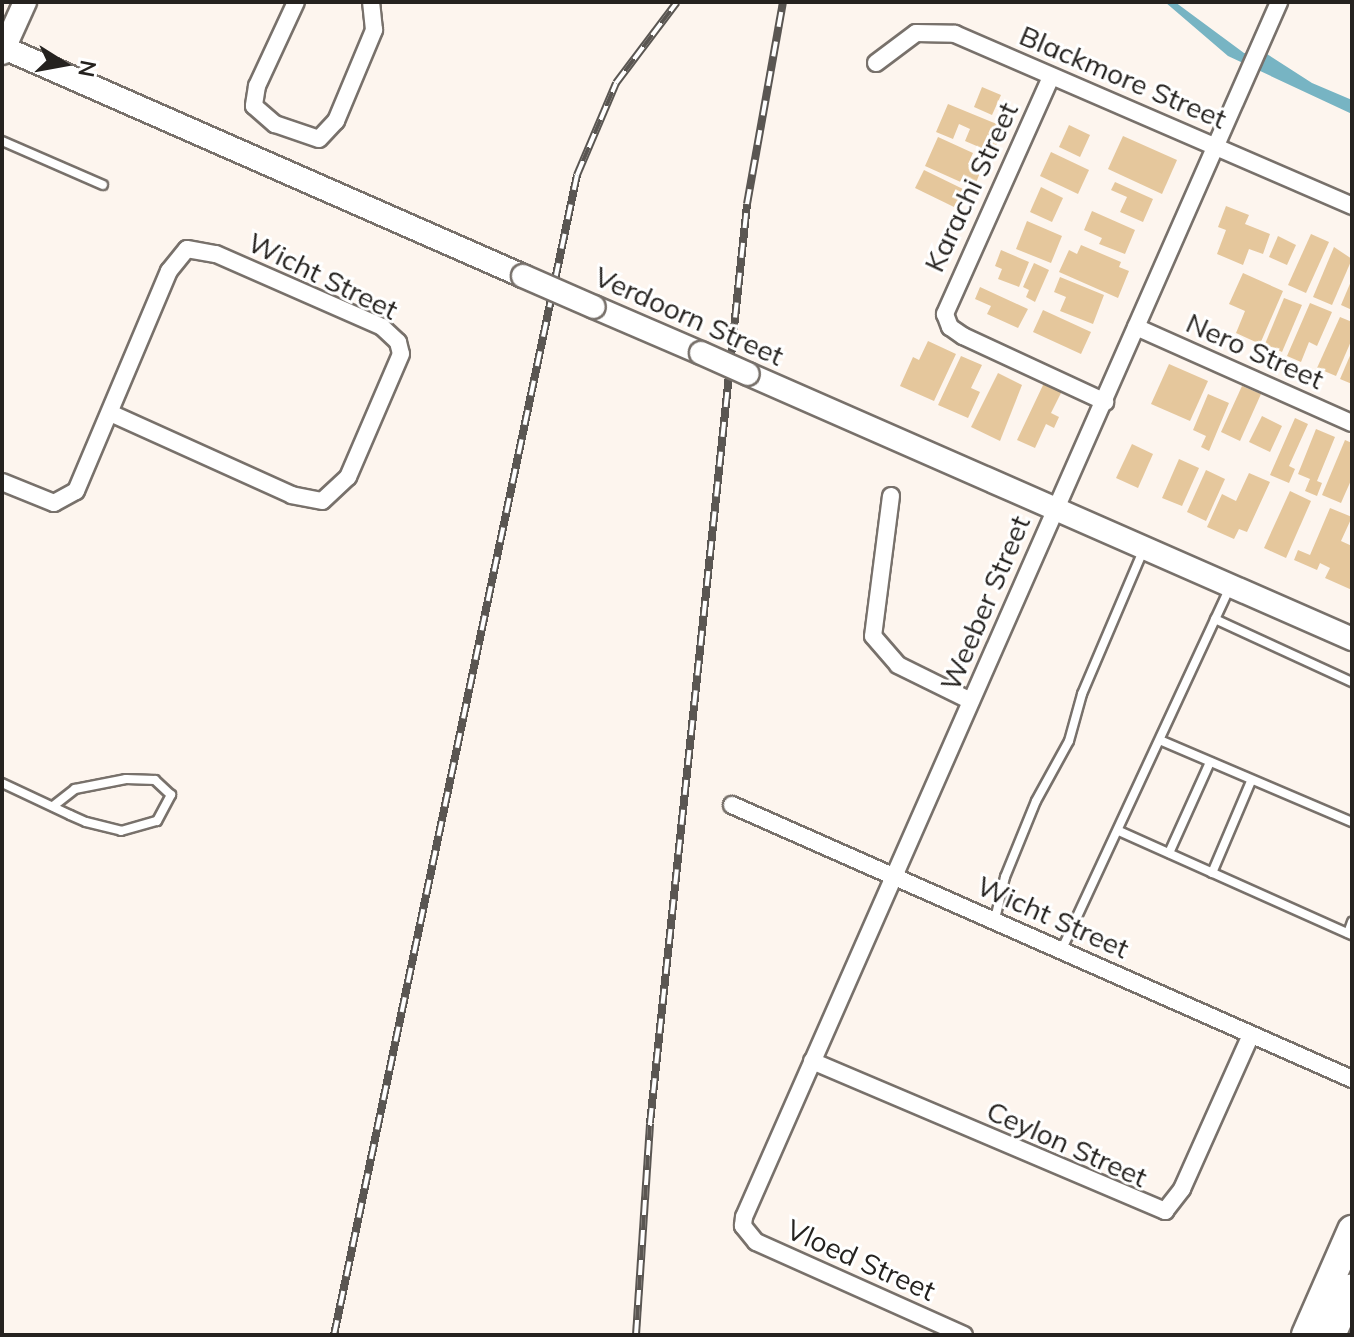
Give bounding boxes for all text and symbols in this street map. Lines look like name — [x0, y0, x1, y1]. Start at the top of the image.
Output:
street label: Blackmore Street — [1015, 18, 1231, 136]
north arrow — [24, 24, 104, 104]
text: N — [72, 58, 103, 79]
street label: Karachi Street — [917, 97, 1025, 277]
street label: Wicht Street — [243, 225, 403, 327]
street label: Verdoorn Street — [589, 259, 789, 373]
street label: Nero Street — [1181, 306, 1329, 396]
street label: Weeber Street — [933, 510, 1037, 696]
street label: Wicht Street — [972, 869, 1134, 965]
street label: Ceylon Street — [982, 1094, 1152, 1194]
street label: Vloed Street — [782, 1212, 940, 1308]

